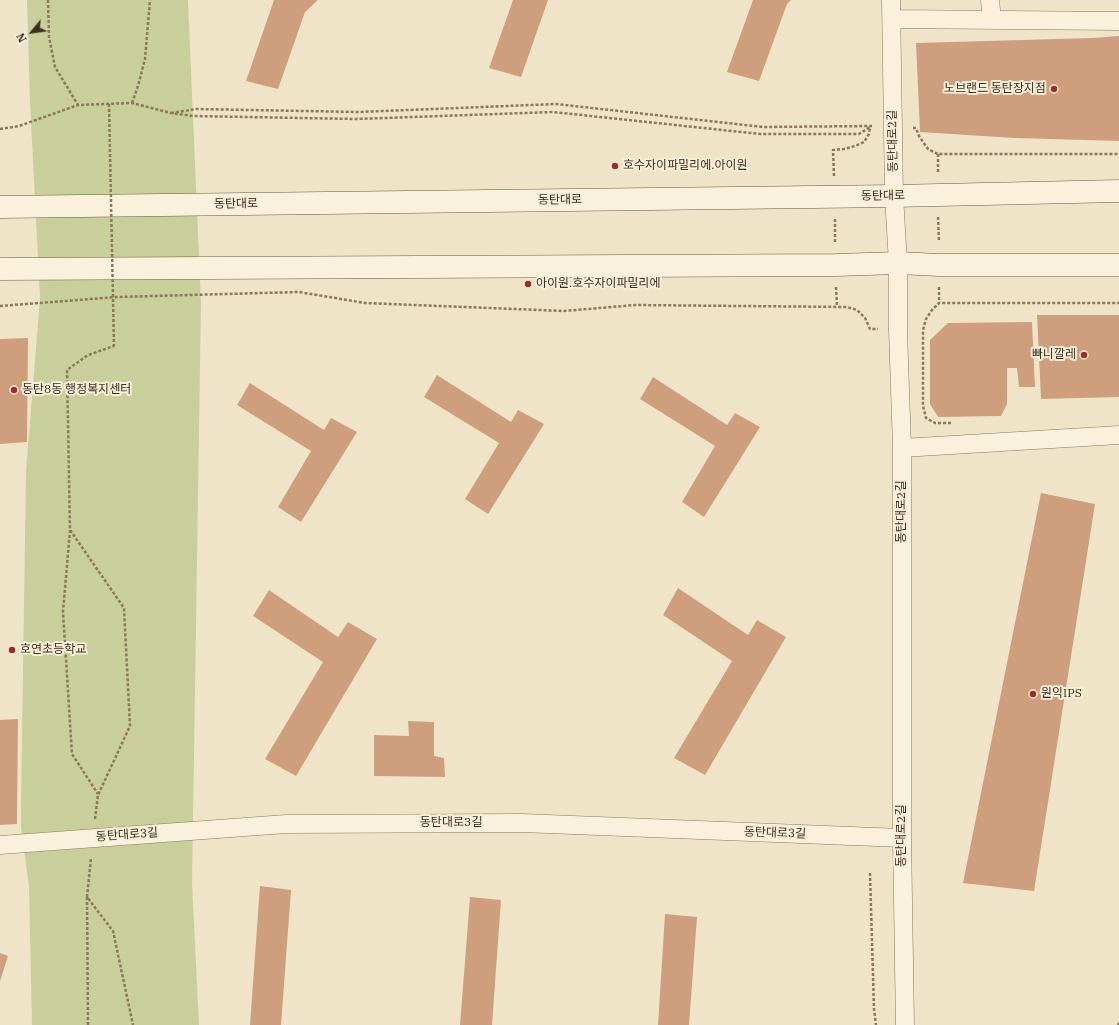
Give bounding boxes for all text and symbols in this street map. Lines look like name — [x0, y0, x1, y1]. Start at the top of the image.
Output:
north arrow — [12, 12, 52, 52]
text: N — [13, 31, 30, 45]
place label: 노브랜드 동탄장지점 — [944, 82, 1046, 96]
marker: 노브랜드 동탄장지점 — [1049, 84, 1059, 94]
street label: 동탄대로2길 — [885, 110, 901, 172]
place label: 호수자이파밀리에.아이원 — [623, 159, 748, 173]
marker: 호수자이파밀리에.아이원 — [610, 161, 620, 171]
street label: 동탄대로 — [861, 188, 905, 204]
street label: 동탄대로 — [538, 192, 582, 208]
street label: 동탄대로 — [214, 196, 258, 212]
place label: 아이원.호수자이파밀리에 — [536, 277, 661, 291]
marker: 아이원.호수자이파밀리에 — [523, 279, 533, 289]
place label: 빠니깔레 — [1032, 348, 1076, 362]
marker: 빠니깔레 — [1079, 350, 1089, 360]
place label: 동탄8동 행정복지센터 — [22, 383, 131, 397]
marker: 동탄8동 행정복지센터 — [9, 385, 19, 395]
street label: 동탄대로2길 — [895, 481, 909, 543]
place label: 호연초등학교 — [20, 643, 86, 657]
marker: 호연초등학교 — [7, 645, 17, 655]
place label: 원익IPS — [1041, 687, 1082, 701]
marker: 원익IPS — [1028, 689, 1038, 699]
street label: 동탄대로2길 — [895, 805, 909, 867]
street label: 동탄대로3길 — [420, 816, 482, 830]
street label: 동탄대로3길 — [744, 825, 806, 841]
street label: 동탄대로3길 — [95, 826, 159, 844]

